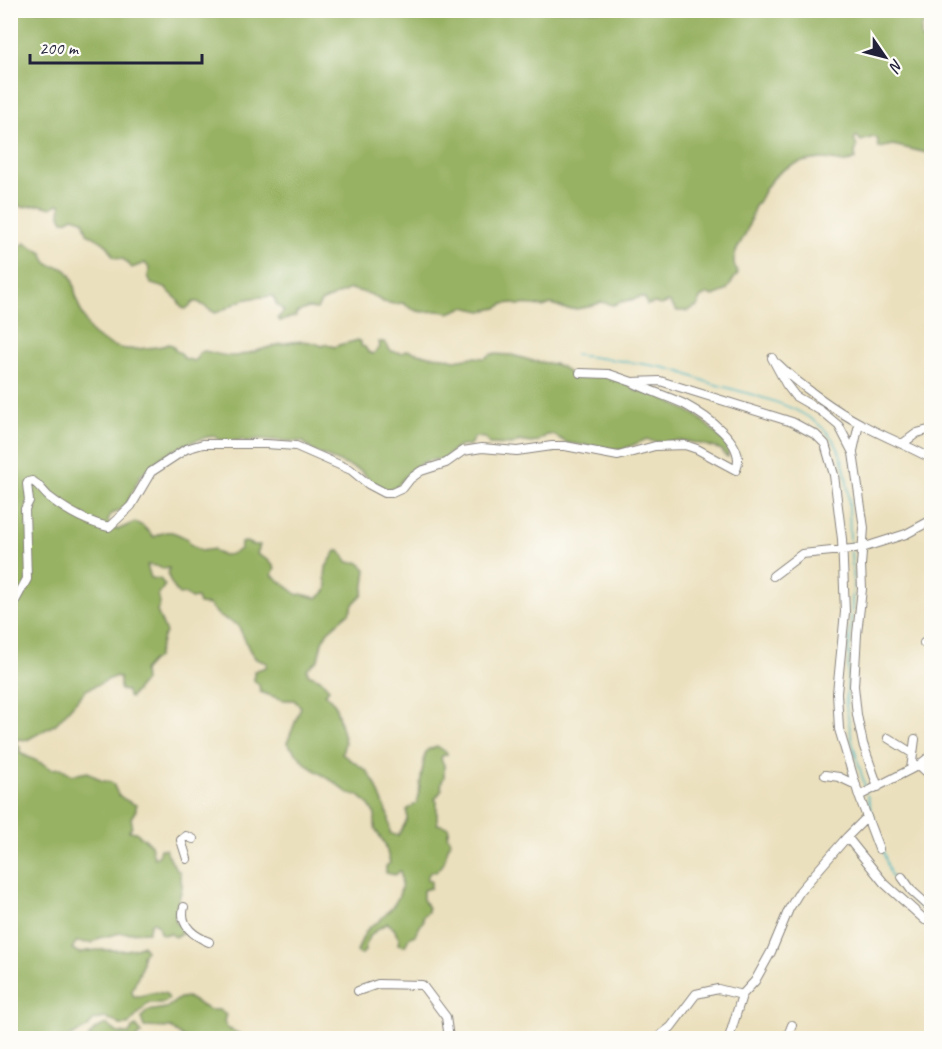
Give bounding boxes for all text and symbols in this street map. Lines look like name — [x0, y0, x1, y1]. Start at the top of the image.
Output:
scale bar — [30, 27, 202, 65]
north arrow — [855, 27, 915, 87]
text: 200 m — [39, 37, 80, 59]
text: N — [884, 55, 908, 77]

